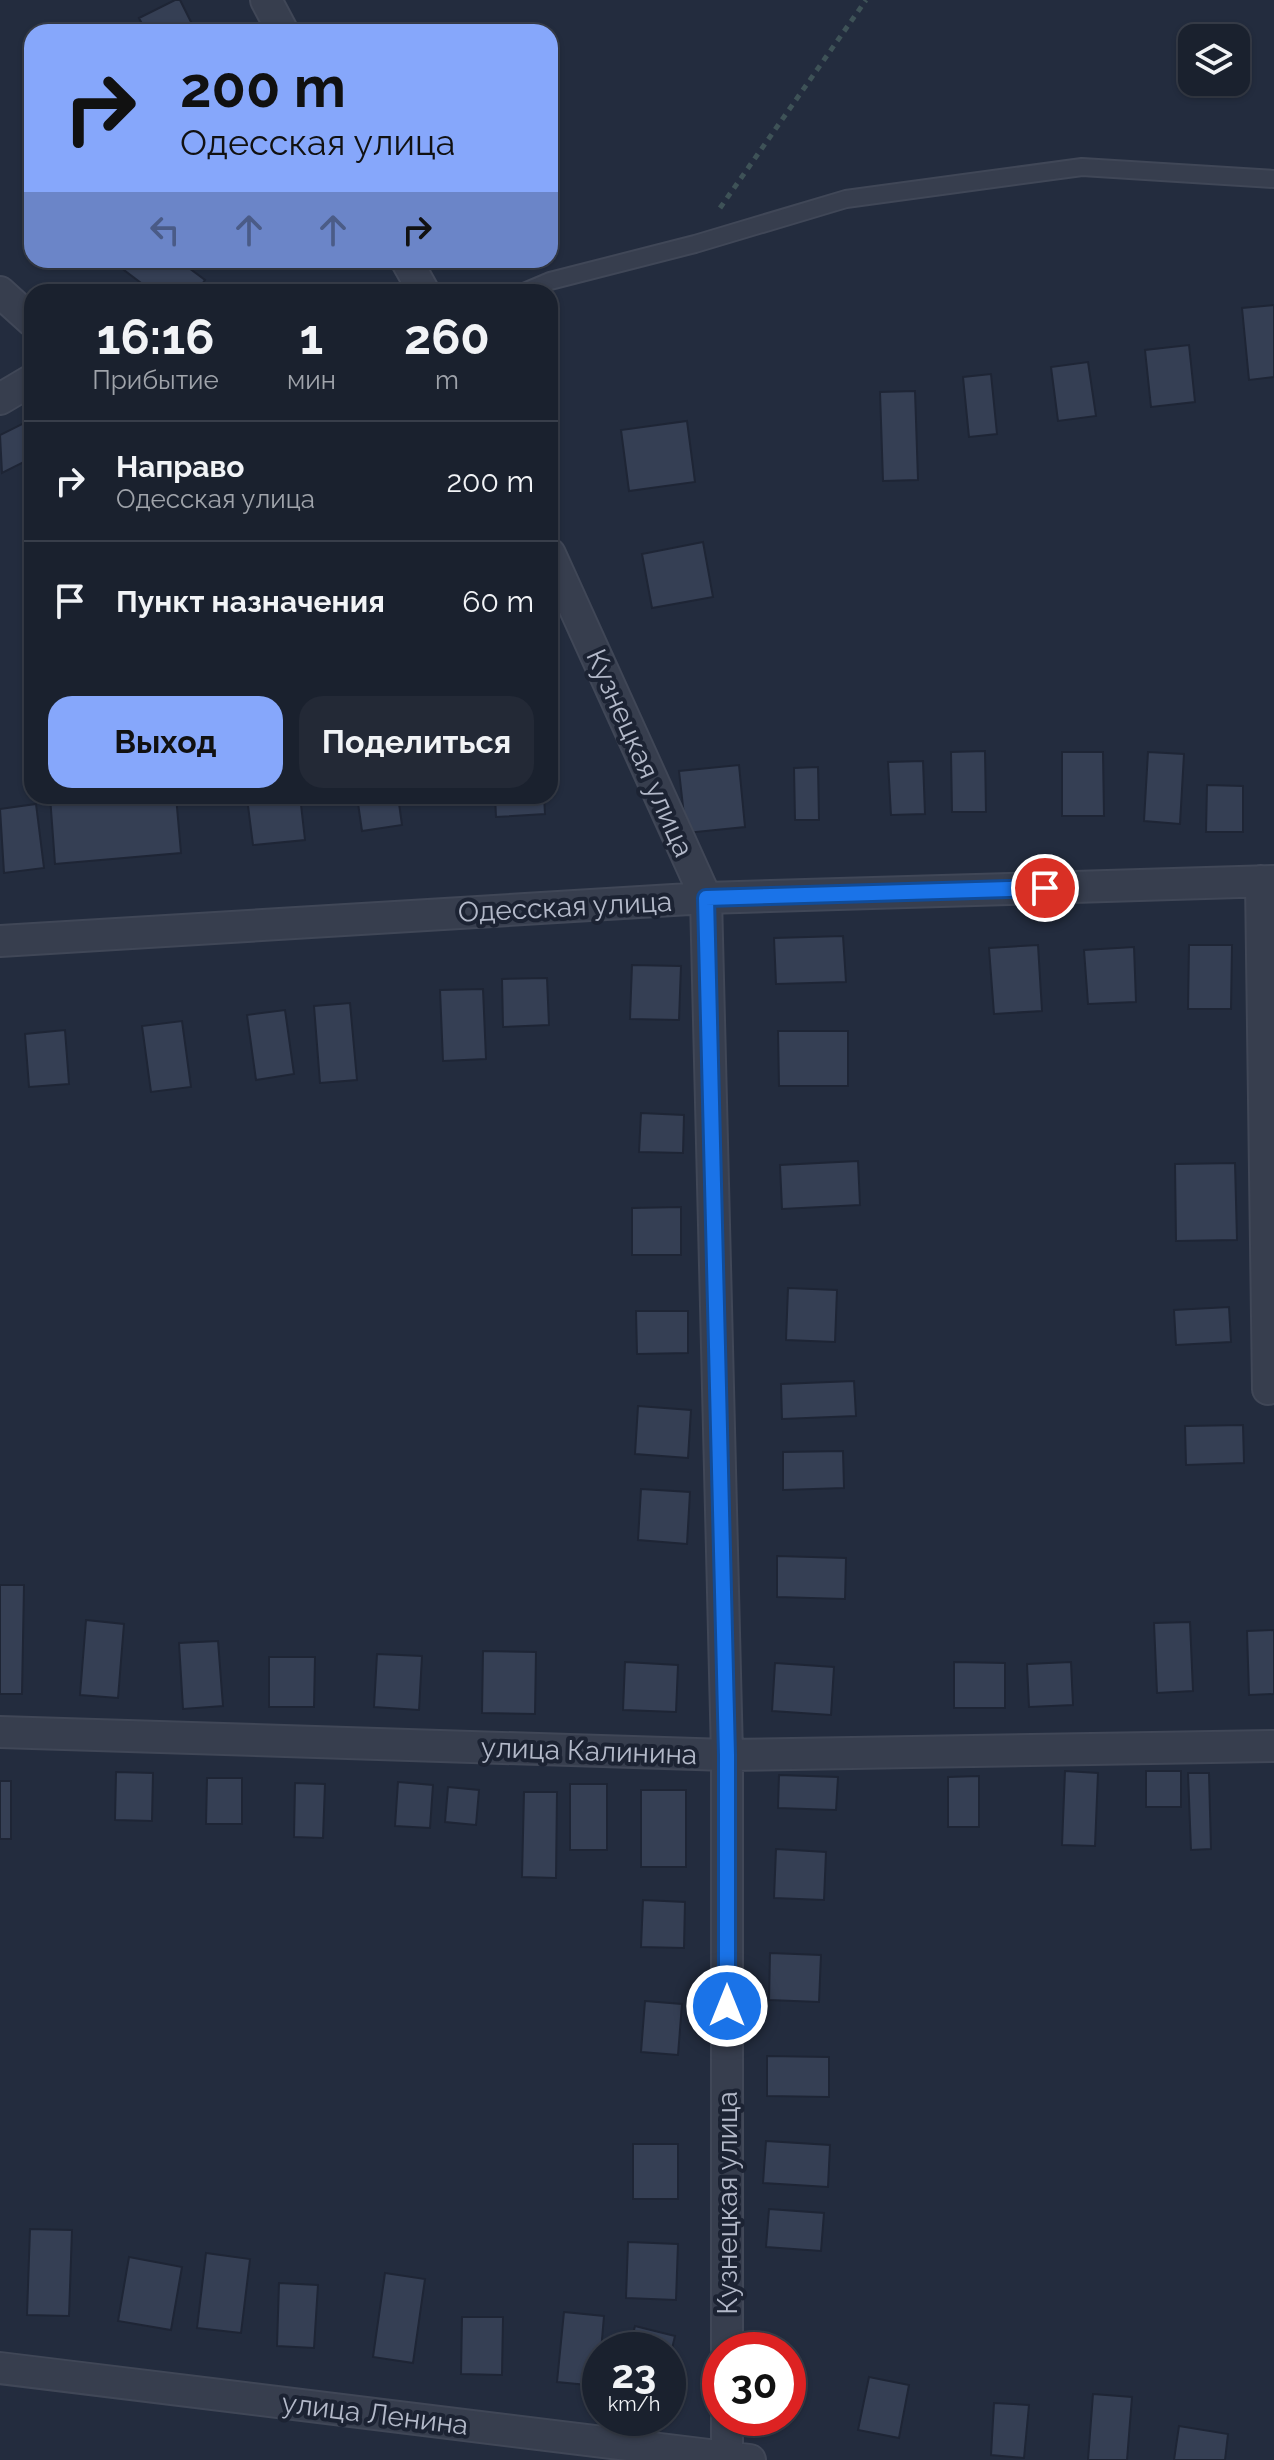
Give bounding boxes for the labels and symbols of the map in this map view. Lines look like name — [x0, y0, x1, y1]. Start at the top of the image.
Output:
street label: Кузнецкая улица — [579, 644, 701, 862]
pin — [1011, 854, 1079, 922]
street label: Одесская улица — [457, 885, 673, 929]
street label: улица Калинина — [480, 1731, 698, 1771]
position arrow — [685, 1964, 769, 2048]
street label: Кузнецкая улица — [711, 2091, 744, 2315]
speed limit sign: 30 — [702, 2332, 806, 2436]
street label: улица Ленина — [280, 2386, 470, 2442]

